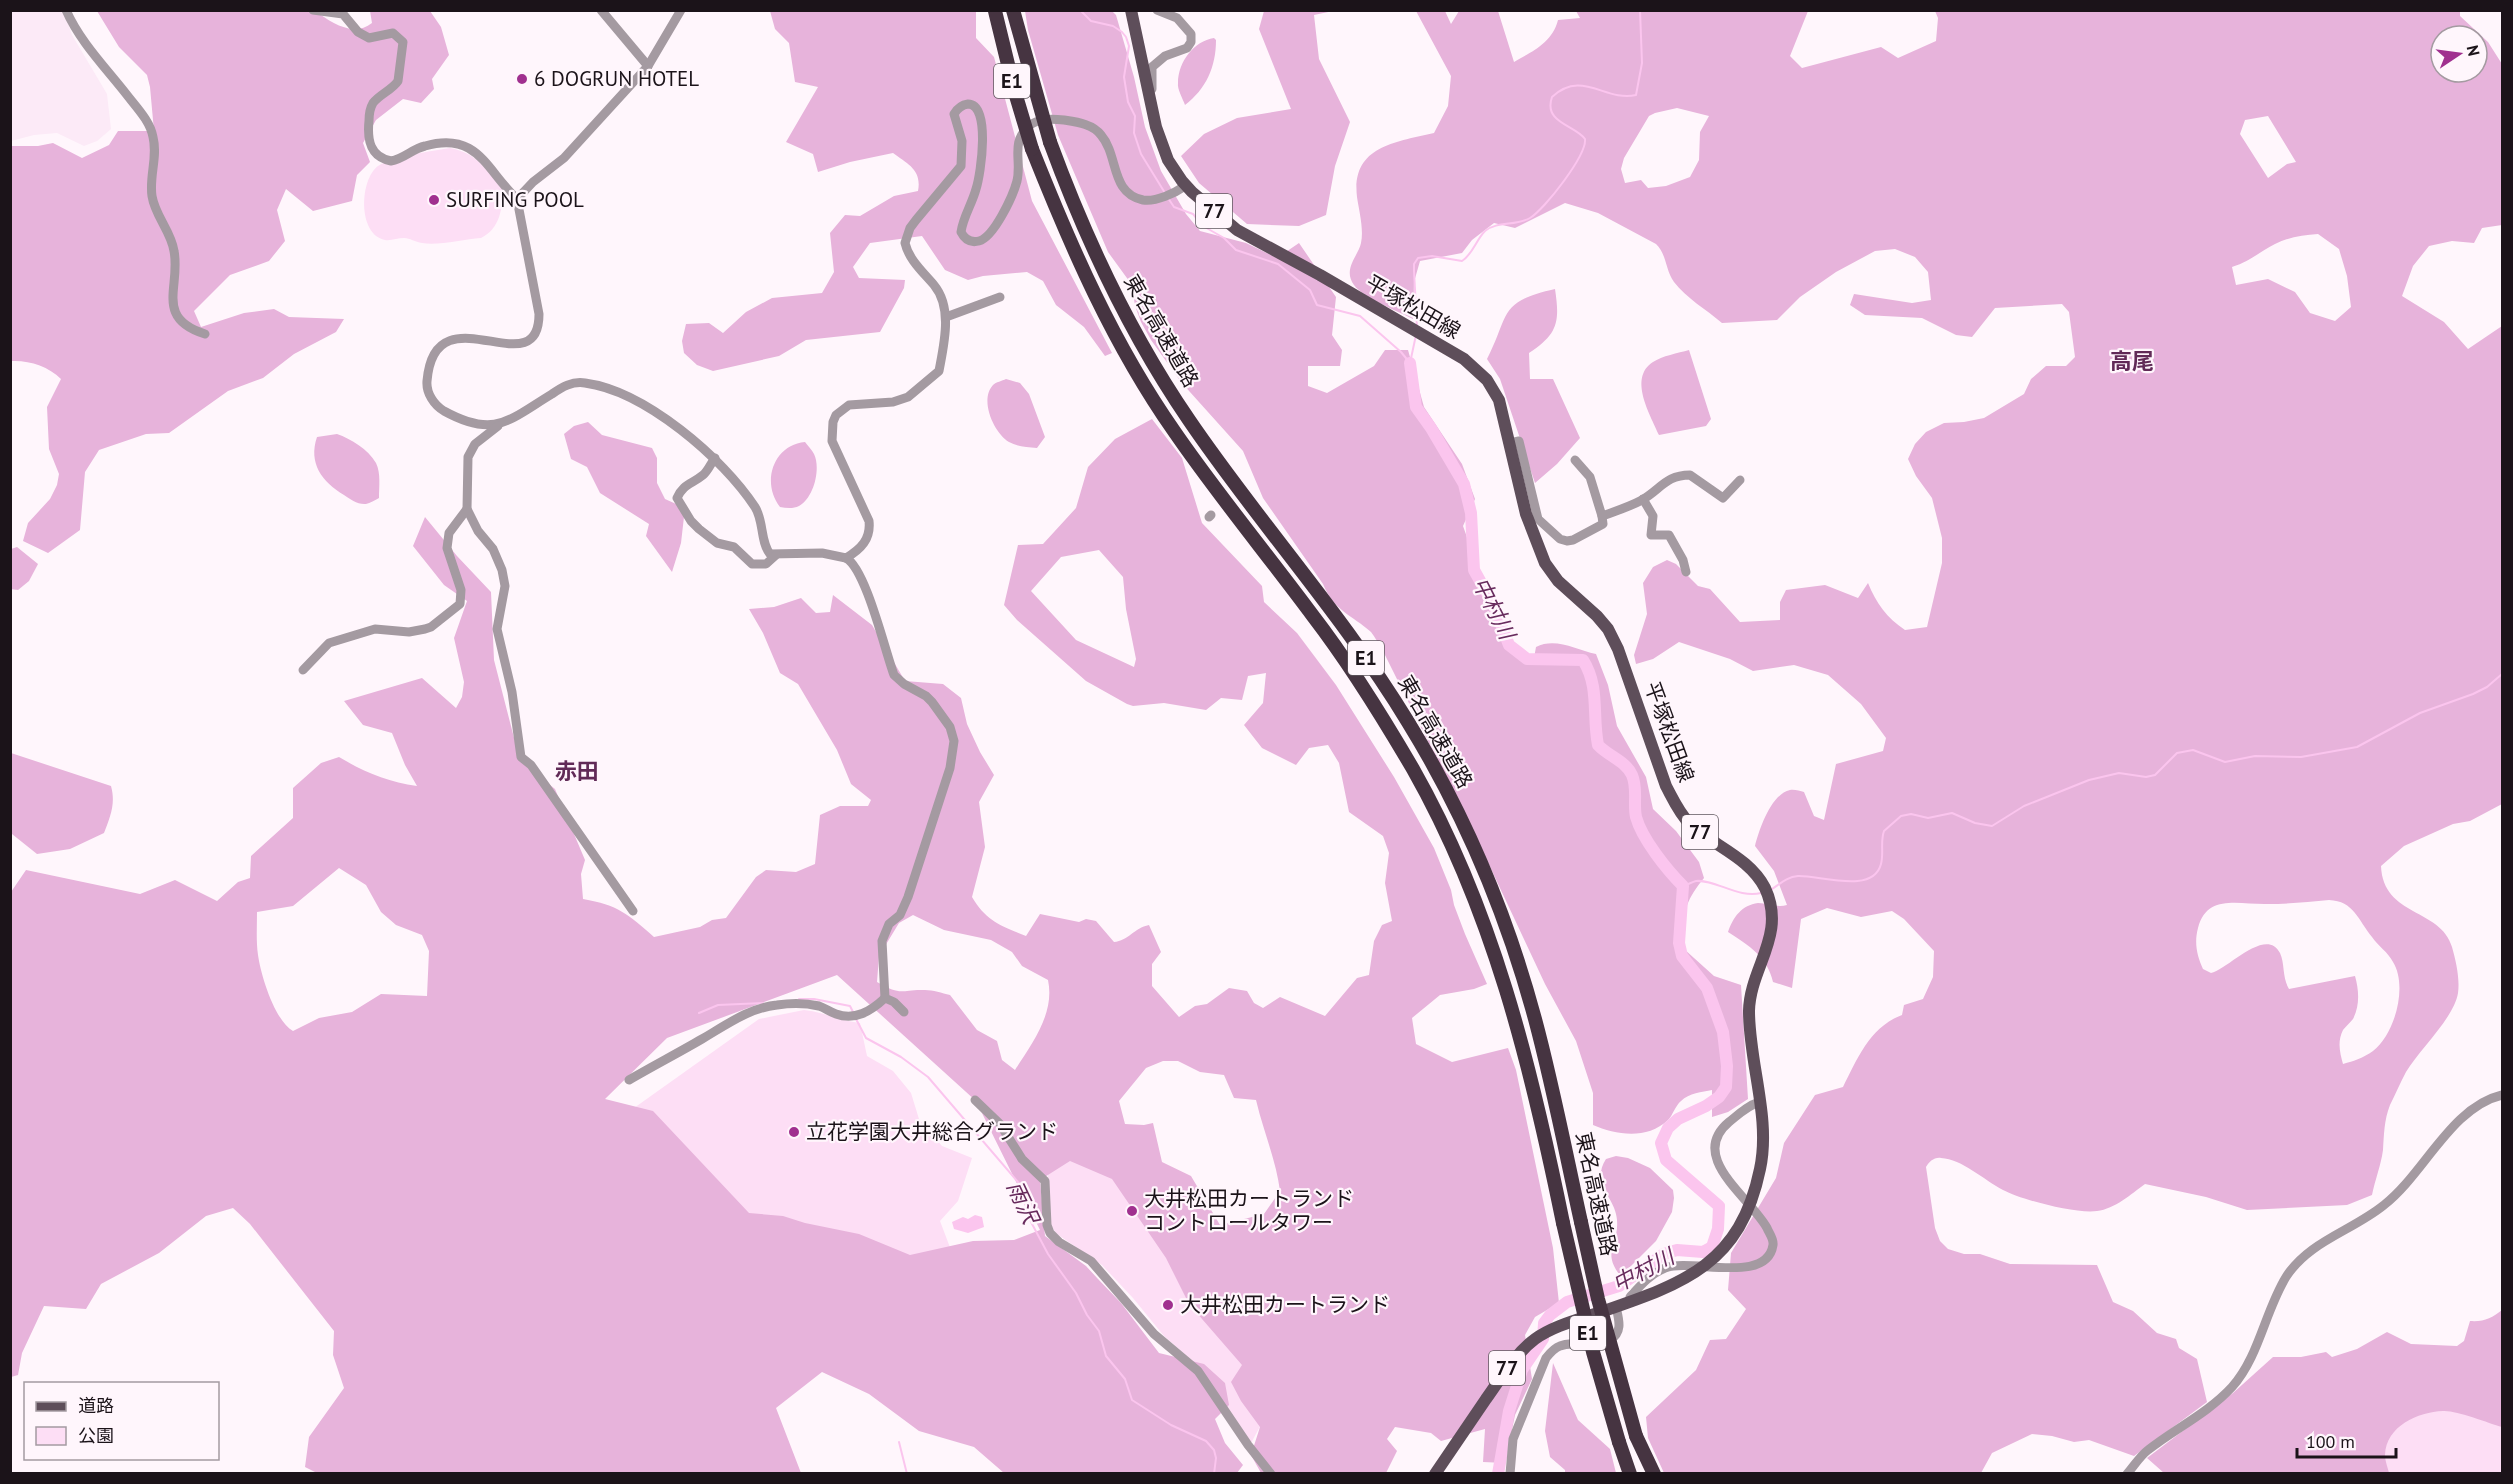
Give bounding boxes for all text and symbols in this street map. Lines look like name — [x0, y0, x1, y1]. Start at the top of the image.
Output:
north arrow — [2429, 24, 2489, 84]
text: N — [2463, 43, 2485, 58]
road number: E1 — [994, 64, 1030, 98]
place label: 6 DOGRUN HOTEL — [534, 65, 699, 92]
marker: 6 DOGRUN HOTEL — [515, 72, 529, 86]
place label: SURFING POOL — [446, 186, 584, 213]
marker: SURFING POOL — [427, 193, 441, 207]
road number: 77 — [1196, 194, 1232, 228]
street label: 東名高速道路 — [1118, 269, 1205, 392]
street label: 平塚松田線 — [1361, 269, 1465, 345]
district label: 高尾 — [2110, 347, 2154, 375]
water label: 中村川 — [1467, 572, 1522, 646]
road number: E1 — [1348, 641, 1384, 675]
street label: 東名高速道路 — [1392, 670, 1479, 793]
street label: 平塚松田線 — [1639, 678, 1700, 786]
district label: 赤田 — [555, 757, 599, 785]
road number: 77 — [1682, 815, 1718, 849]
place label: 立花学園大井総合グランド — [806, 1118, 1058, 1145]
marker: 立花学園大井総合グランド — [787, 1125, 801, 1139]
street label: 東名高速道路 — [1570, 1129, 1623, 1258]
water label: 雨沢 — [1001, 1176, 1046, 1231]
place label: 大井松田カートランド コントロールタワー — [1144, 1185, 1354, 1236]
marker: 大井松田カートランド コントロールタワー — [1125, 1204, 1139, 1218]
water label: 中村川 — [1607, 1241, 1680, 1298]
place label: 大井松田カートランド — [1180, 1291, 1390, 1318]
marker: 大井松田カートランド — [1161, 1298, 1175, 1312]
road number: E1 — [1570, 1316, 1606, 1350]
road number: 77 — [1489, 1351, 1525, 1385]
legend — [24, 1382, 219, 1460]
text: 道路 — [78, 1394, 114, 1417]
scale bar — [2297, 1421, 2396, 1459]
text: 公園 — [78, 1424, 114, 1447]
text: 100 m — [2306, 1430, 2355, 1453]

